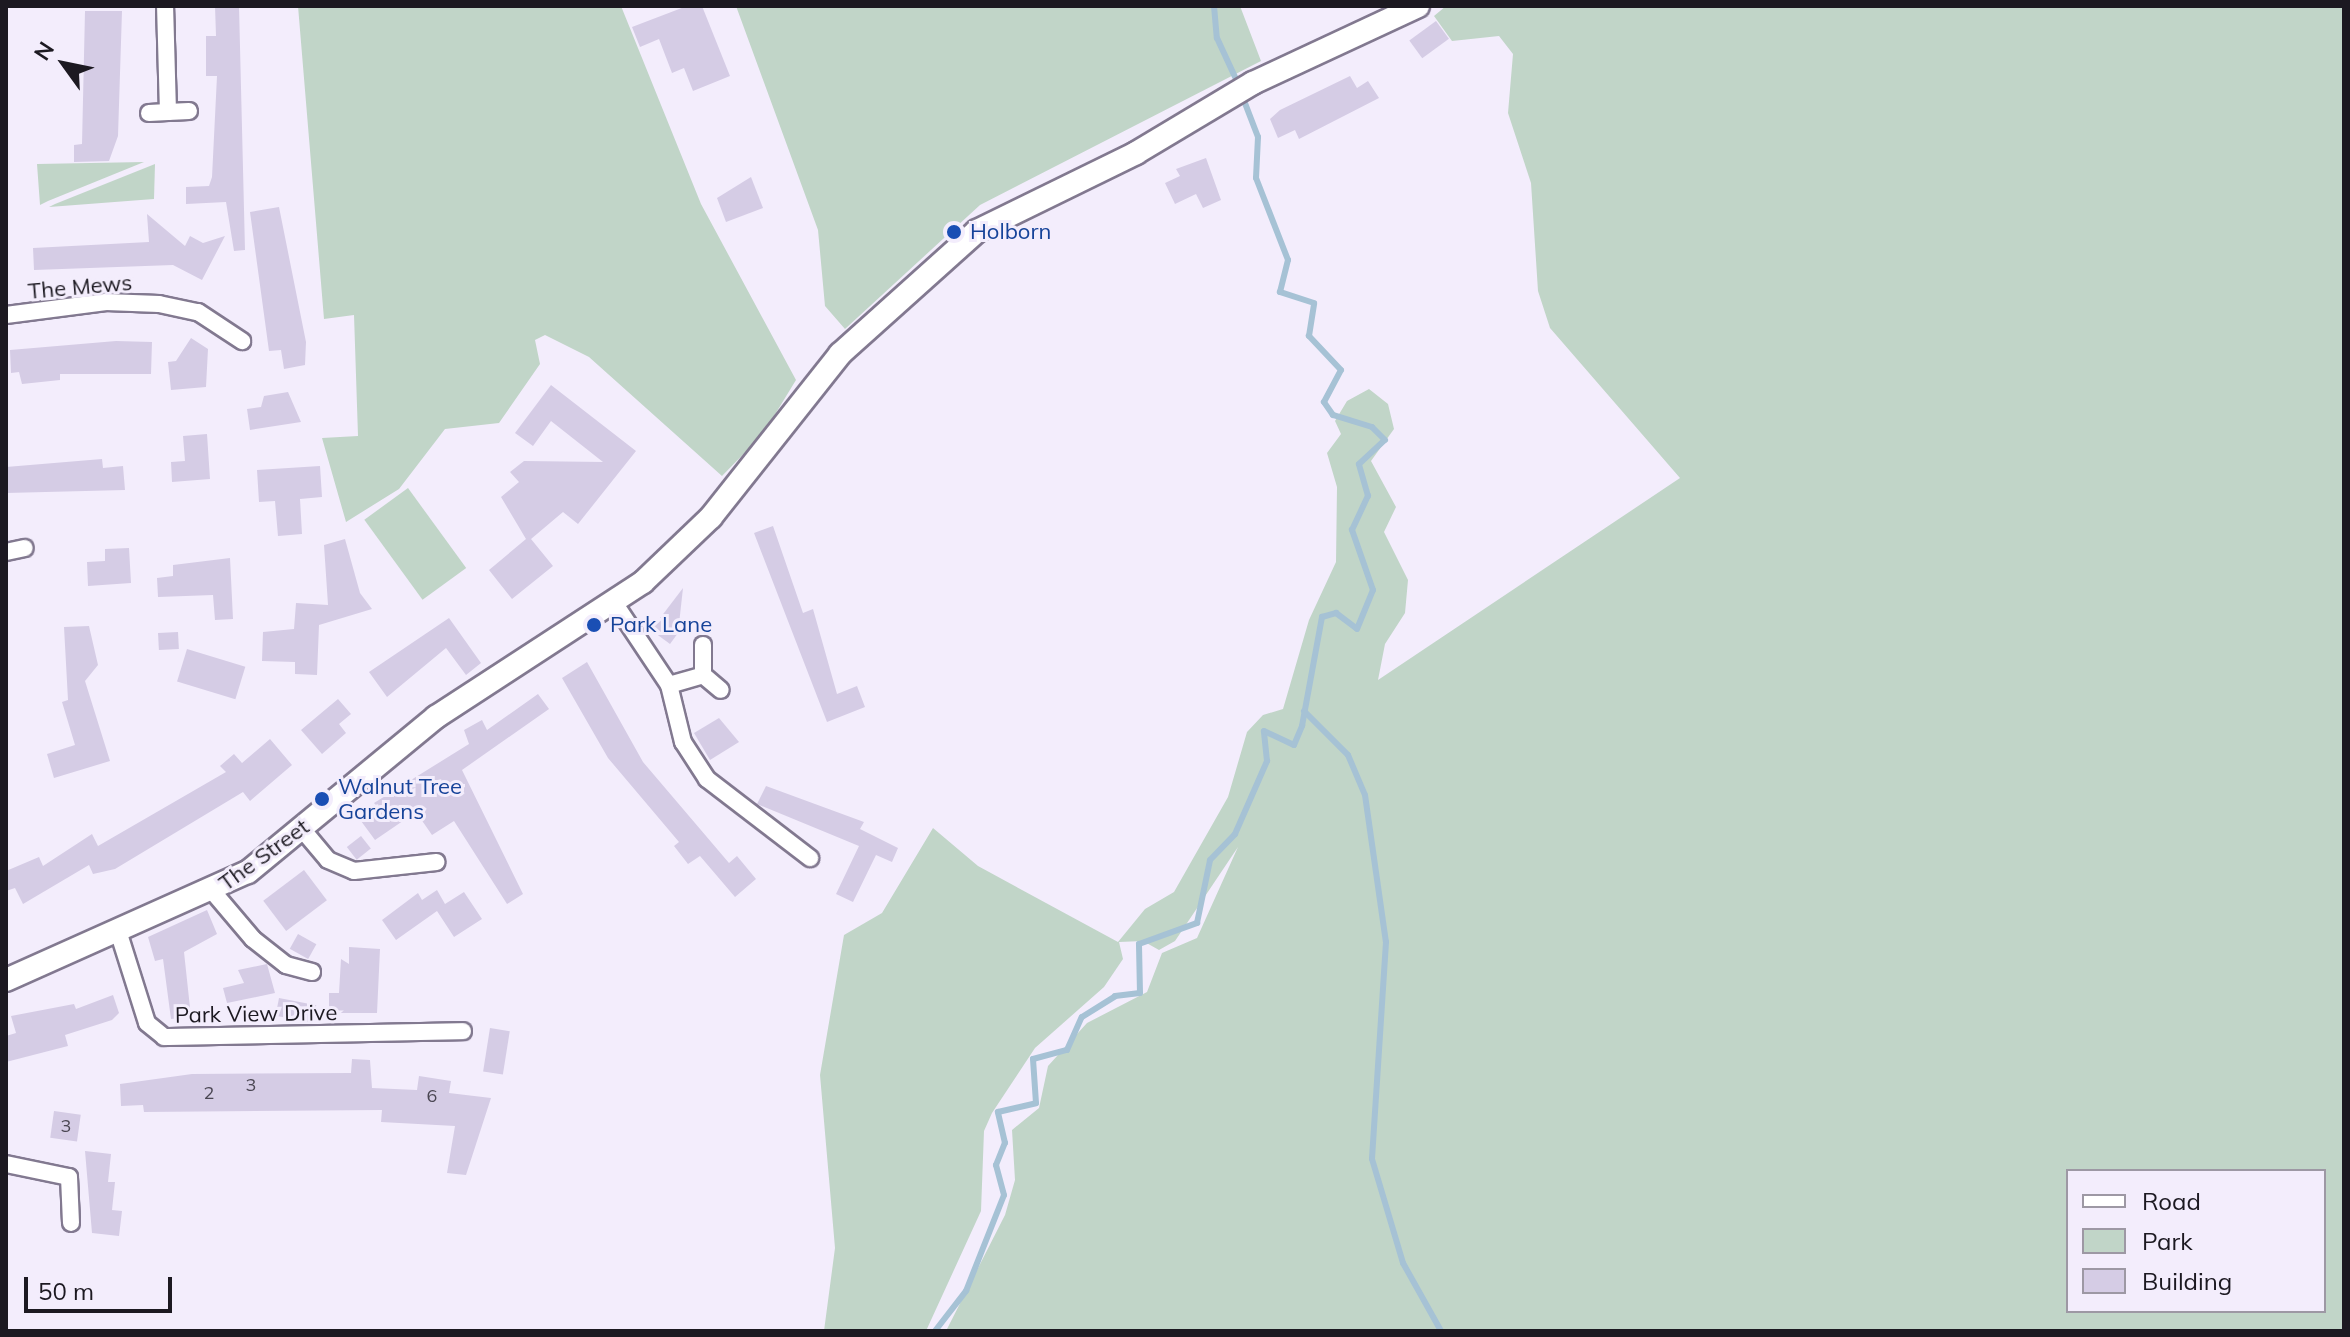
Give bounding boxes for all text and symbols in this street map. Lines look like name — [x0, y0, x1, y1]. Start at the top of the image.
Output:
north arrow — [24, 24, 104, 104]
text: N — [28, 36, 60, 66]
place label: Holborn — [970, 219, 1051, 245]
marker: Holborn — [945, 223, 963, 241]
street label: The Mews — [27, 269, 133, 305]
place label: Park Lane — [610, 612, 712, 638]
marker: Park Lane — [585, 616, 603, 634]
place label: Walnut Tree Gardens — [338, 773, 462, 824]
marker: Walnut Tree Gardens — [313, 790, 331, 808]
street label: The Street — [214, 814, 314, 896]
street label: Park View Drive — [175, 999, 337, 1029]
house number: 3 — [246, 1074, 256, 1096]
house number: 2 — [204, 1082, 214, 1104]
house number: 6 — [427, 1085, 437, 1107]
house number: 3 — [61, 1115, 71, 1137]
legend — [2066, 1169, 2326, 1313]
text: Road — [2142, 1186, 2201, 1216]
text: Park — [2142, 1226, 2193, 1256]
scale bar — [28, 1261, 176, 1311]
text: Building — [2142, 1266, 2232, 1296]
text: 50 m — [38, 1276, 94, 1306]

